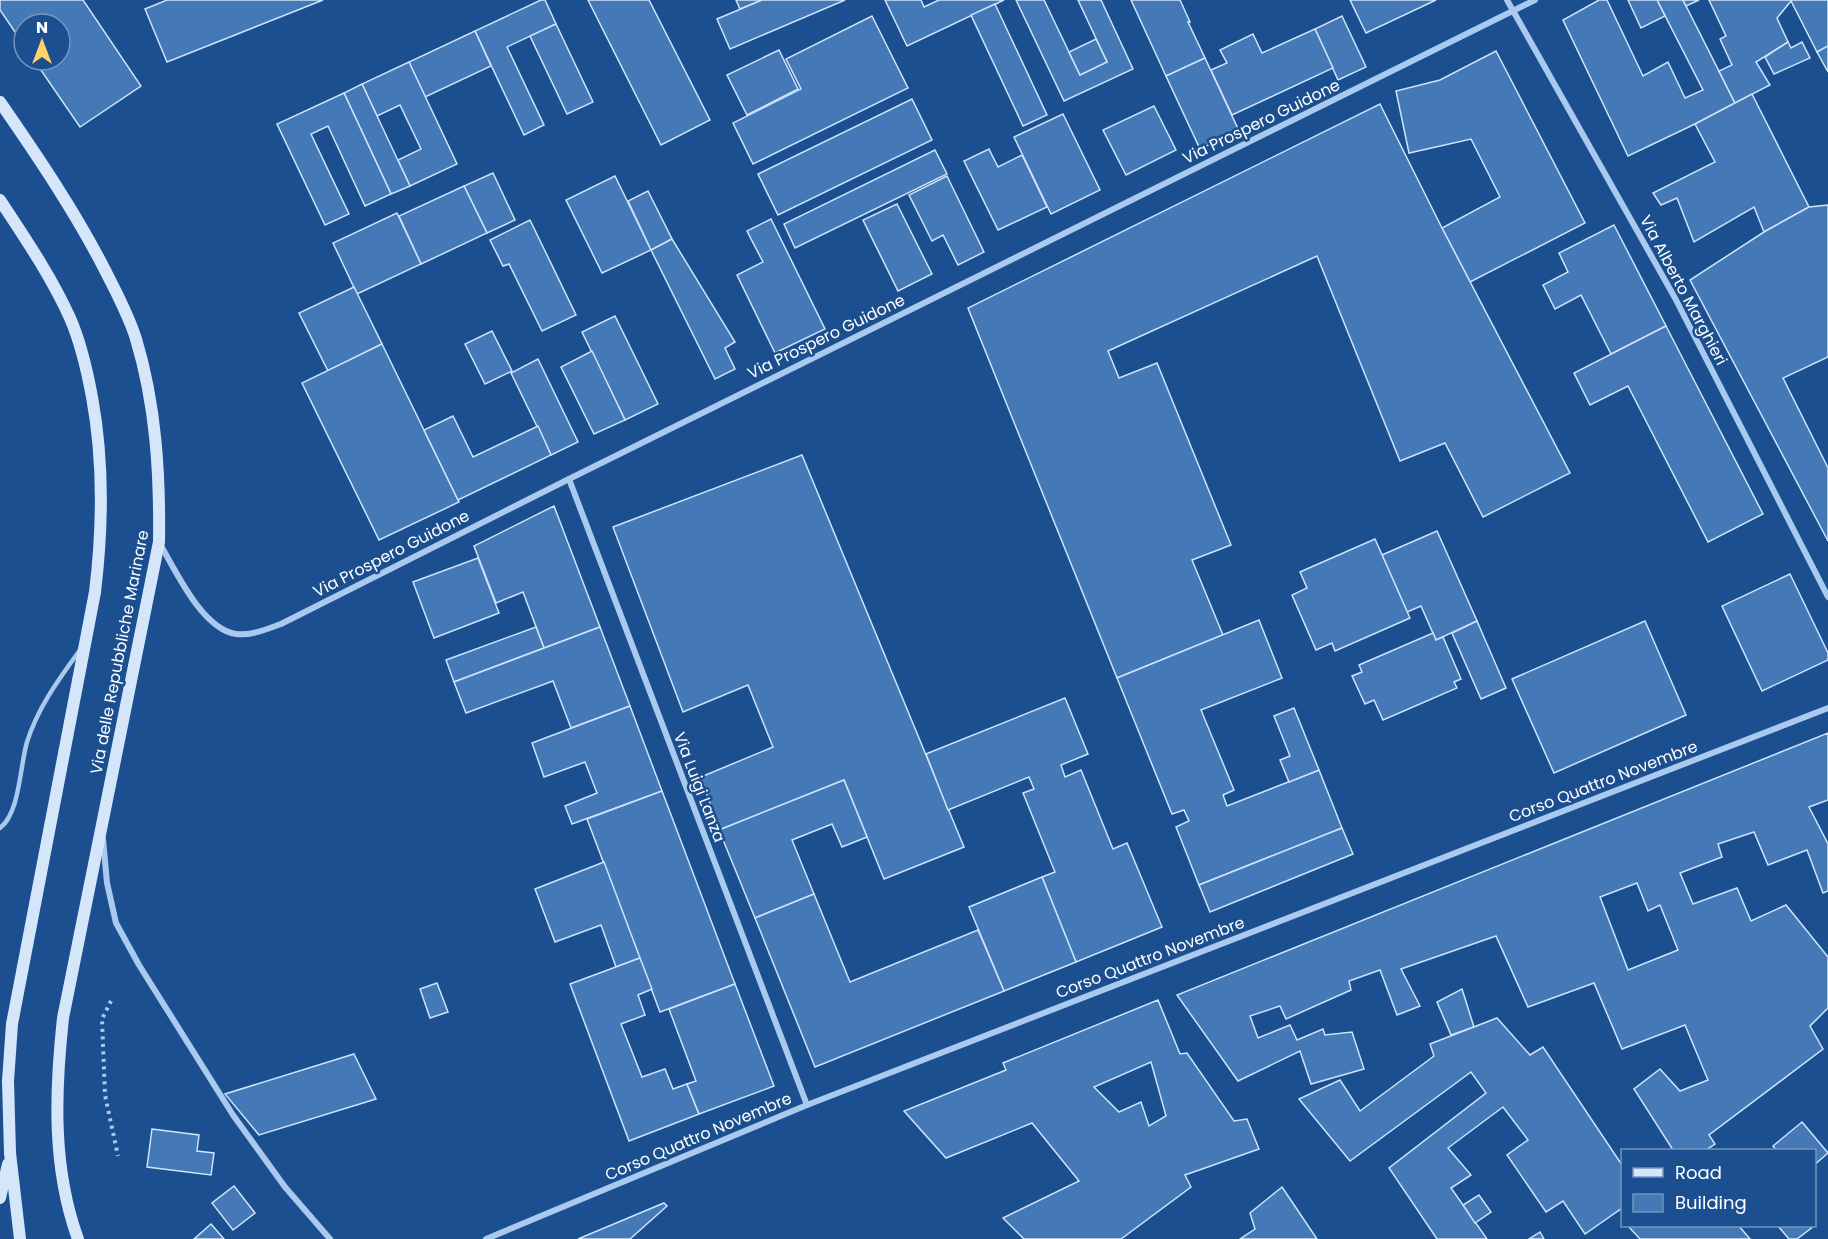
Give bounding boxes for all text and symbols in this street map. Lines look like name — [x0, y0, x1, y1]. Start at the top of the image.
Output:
north arrow — [12, 12, 72, 72]
text: N — [36, 16, 48, 39]
street label: Via Prospero Guidone — [1179, 73, 1344, 170]
street label: Via Alberto Marghieri — [1634, 211, 1733, 369]
street label: Via Prospero Guidone — [744, 288, 909, 385]
street label: Via Prospero Guidone — [309, 504, 473, 603]
street label: Via delle Repubbliche Marinare — [85, 528, 154, 776]
street label: Via Luigi Lanza — [668, 729, 731, 845]
street label: Corso Quattro Novembre — [1505, 735, 1701, 828]
street label: Corso Quattro Novembre — [1052, 911, 1248, 1004]
street label: Corso Quattro Novembre — [601, 1087, 795, 1186]
legend — [1621, 1149, 1816, 1227]
text: Road — [1675, 1160, 1722, 1185]
text: Building — [1675, 1190, 1747, 1215]

